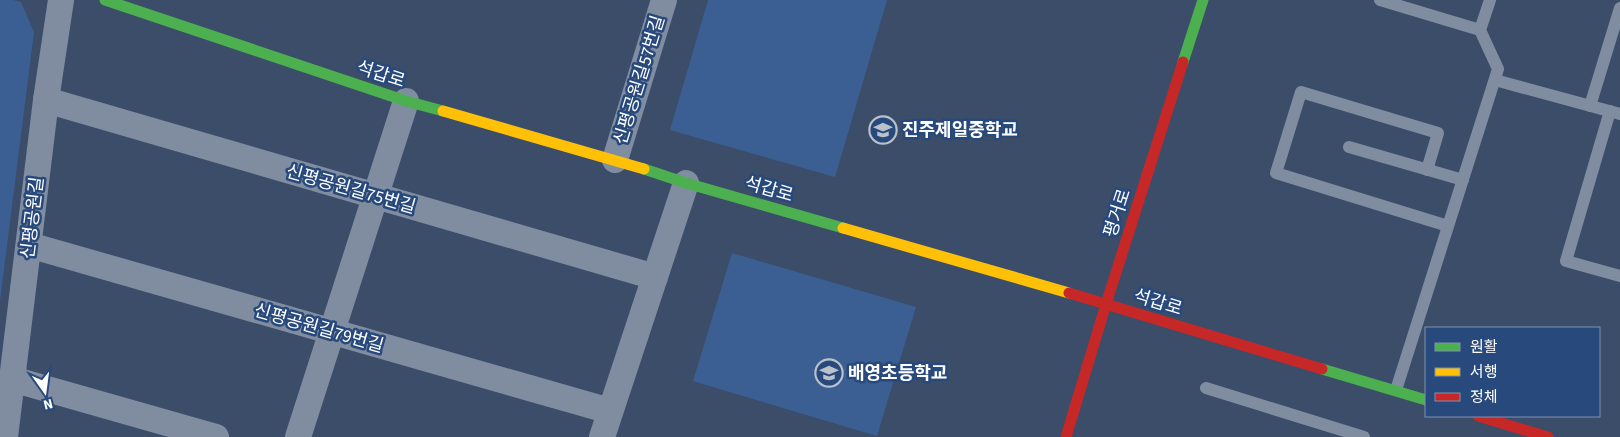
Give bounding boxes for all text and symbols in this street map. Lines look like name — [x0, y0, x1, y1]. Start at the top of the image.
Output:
street label: 신평공원길57번길 — [608, 13, 671, 148]
street label: 석갑로 — [353, 55, 408, 94]
school or university icon: 진주제일중학교 — [868, 115, 898, 145]
place label: 진주제일중학교 — [902, 118, 1018, 143]
street label: 신평공원길75번길 — [283, 159, 419, 220]
street label: 석갑로 — [742, 171, 796, 208]
street label: 신평공원길 — [15, 175, 50, 261]
street label: 평거로 — [1098, 186, 1137, 241]
street label: 석갑로 — [1130, 283, 1185, 322]
street label: 신평공원길79번길 — [251, 298, 387, 359]
legend — [1425, 327, 1600, 417]
text: 원활 — [1470, 337, 1498, 358]
school or university icon: 배영초등학교 — [814, 358, 844, 388]
place label: 배영초등학교 — [848, 361, 947, 386]
text: 서행 — [1470, 362, 1498, 383]
north arrow — [20, 367, 70, 417]
text: 정체 — [1470, 387, 1498, 408]
text: N — [41, 393, 55, 414]

